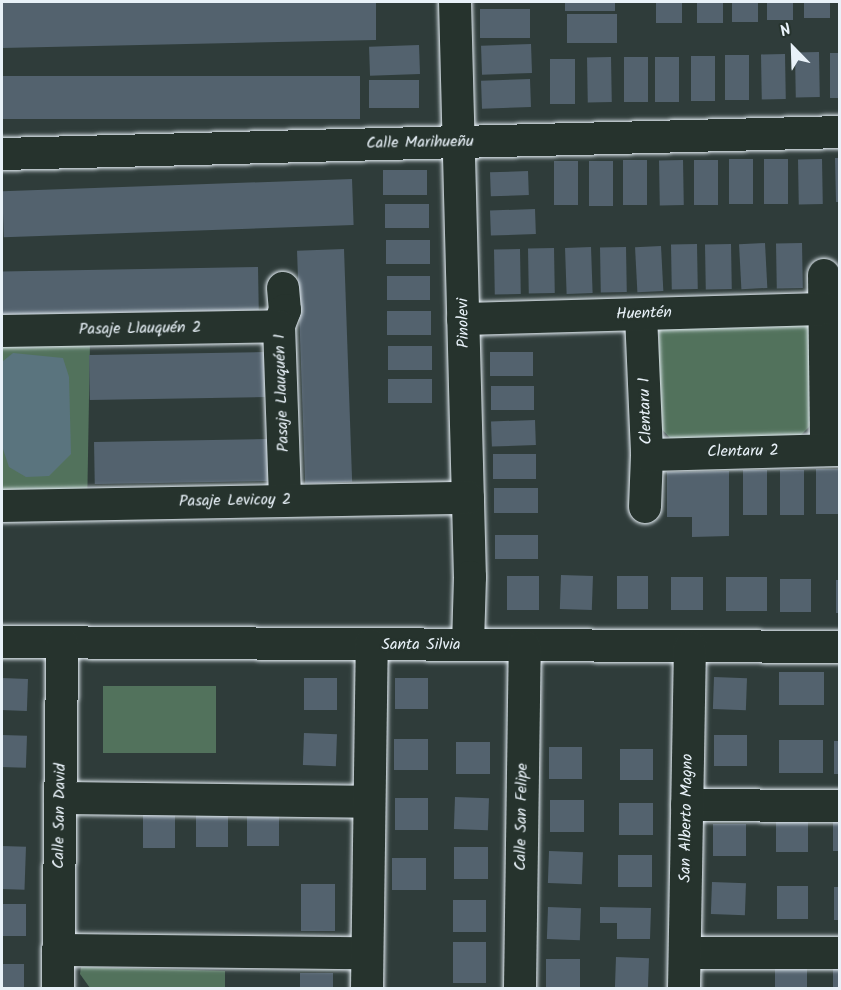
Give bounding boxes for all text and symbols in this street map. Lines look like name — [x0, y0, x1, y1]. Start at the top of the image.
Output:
text: N — [776, 17, 795, 44]
north arrow — [763, 18, 823, 78]
street label: Calle Marihueñu — [366, 132, 474, 154]
street label: Pinolevi — [454, 298, 474, 348]
street label: Huentén — [616, 303, 672, 325]
street label: Pasaje Llauquén 2 — [79, 318, 201, 340]
street label: Pasaje Llauquén 1 — [270, 334, 294, 452]
street label: Clentaru 1 — [635, 377, 657, 445]
street label: Clentaru 2 — [707, 442, 779, 462]
street label: Pasaje Levicoy 2 — [179, 490, 291, 512]
street label: Santa Silvia — [382, 635, 460, 655]
street label: San Alberto Magno — [676, 753, 698, 883]
street label: Calle San David — [49, 763, 71, 869]
street label: Calle San Felipe — [511, 763, 533, 871]

